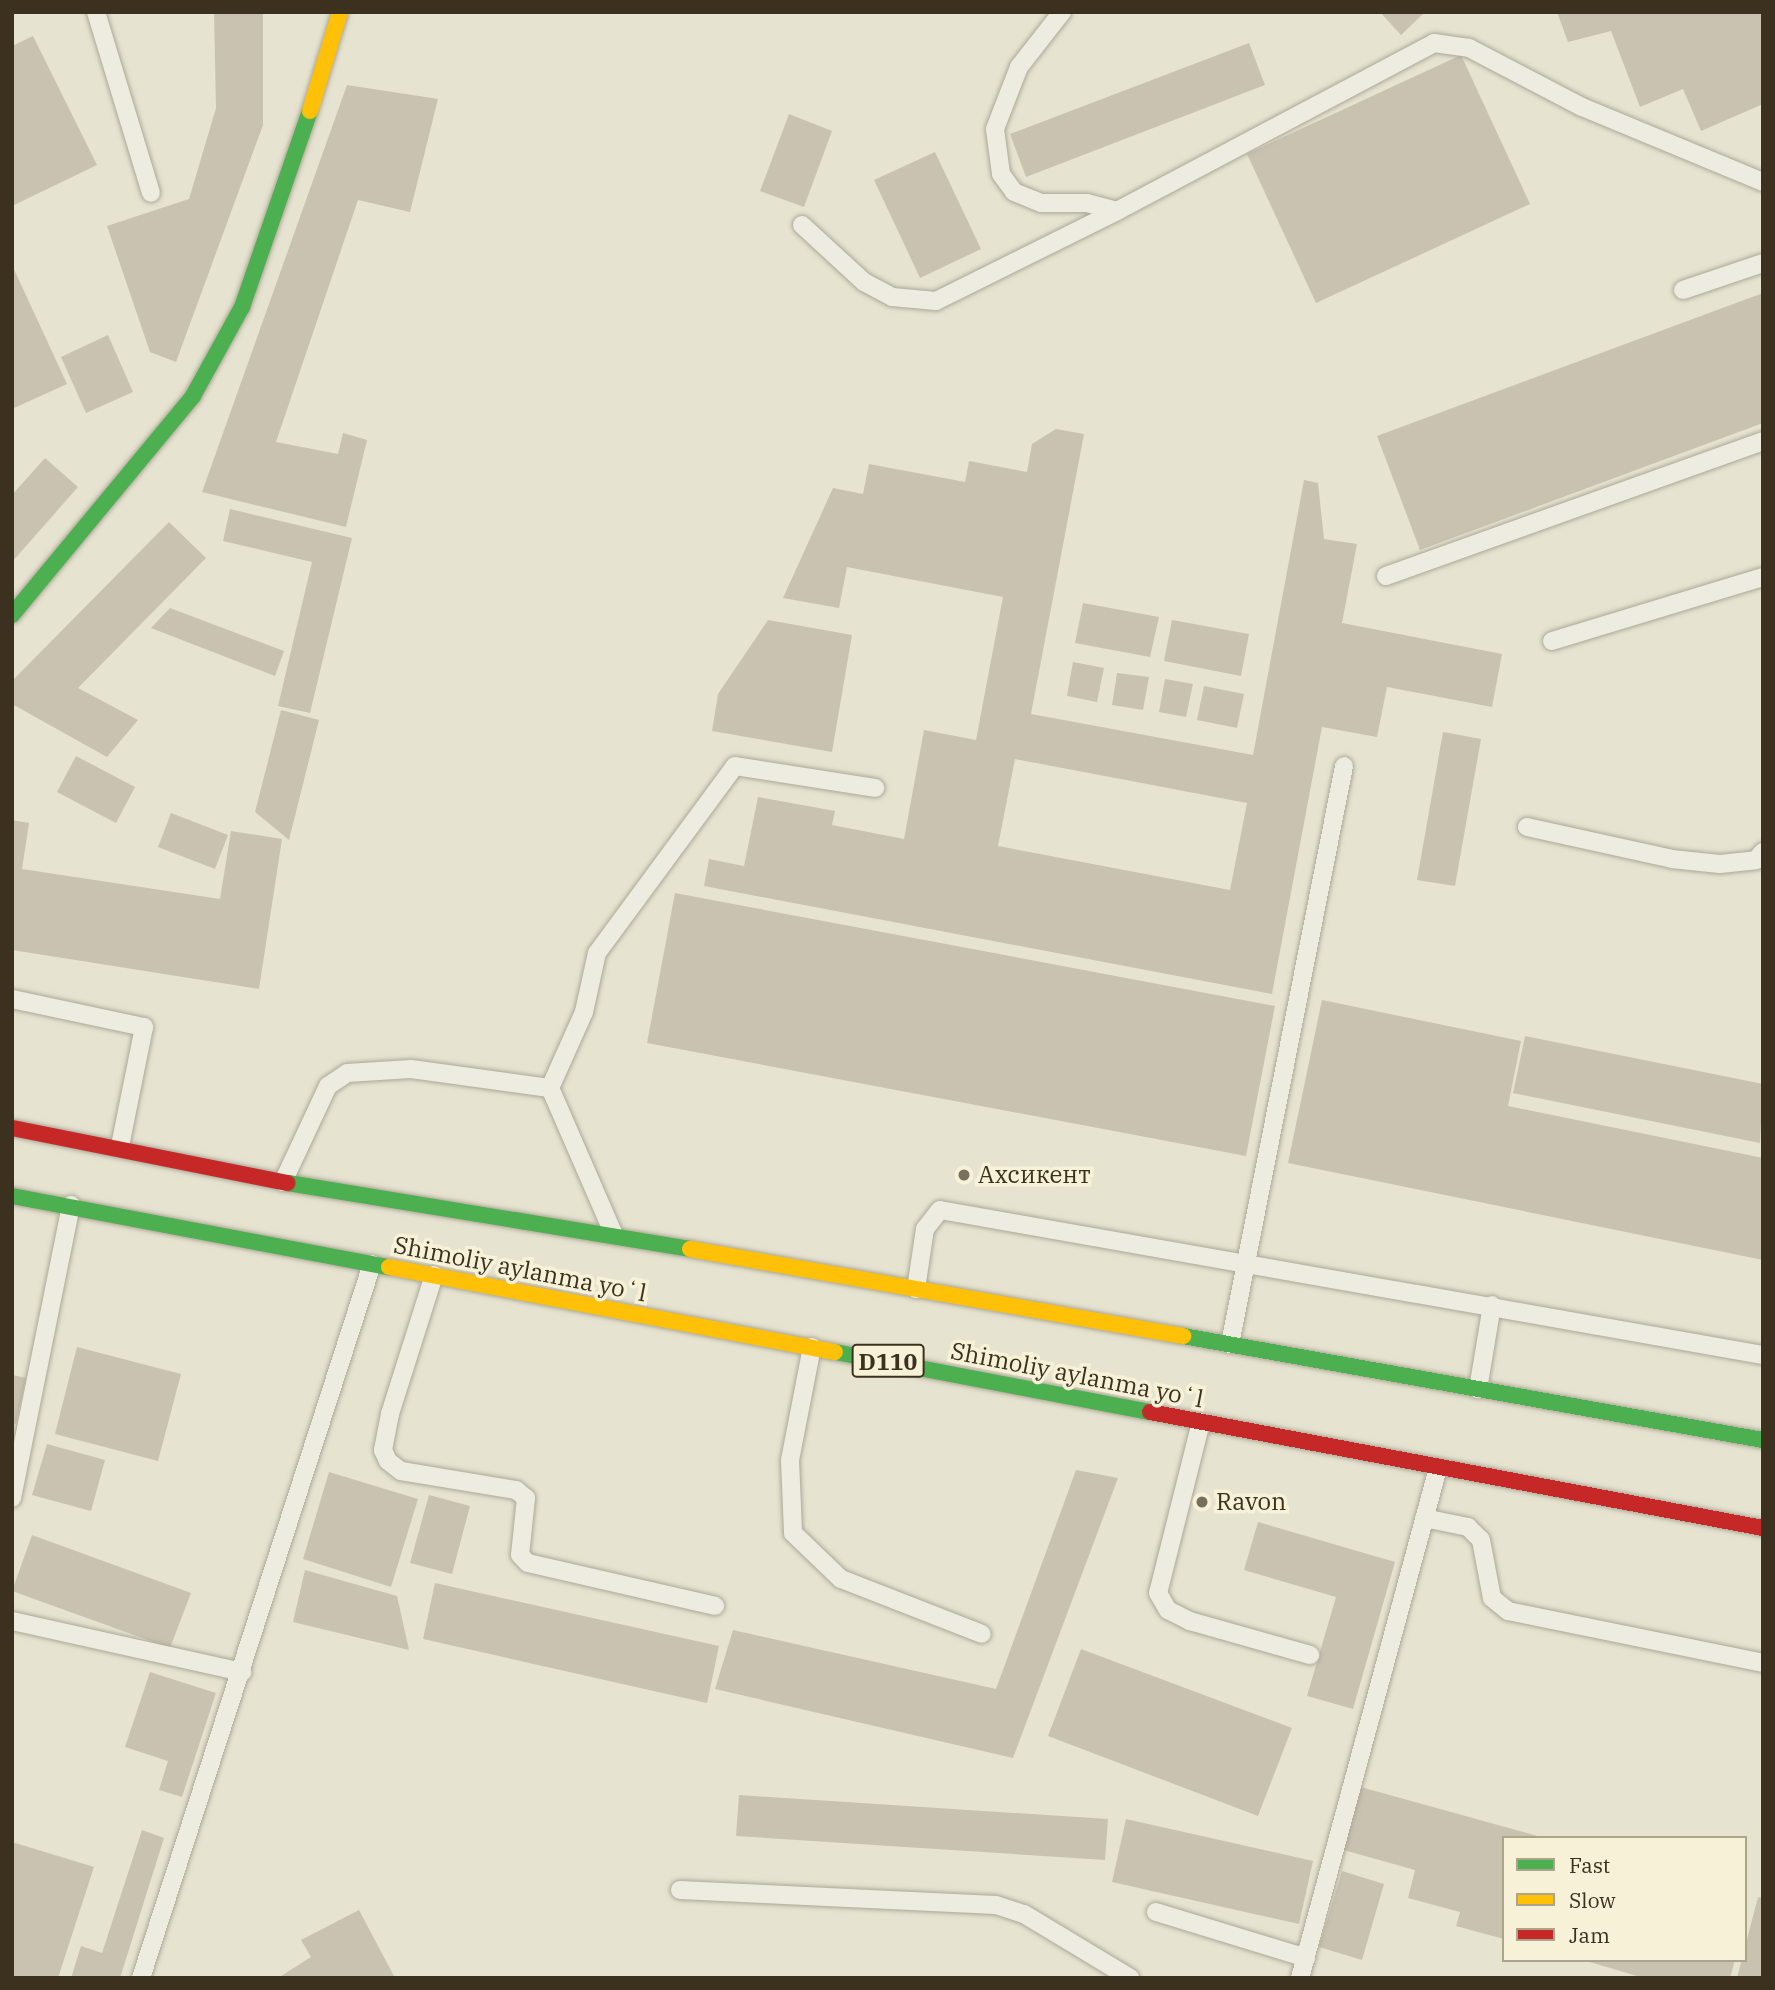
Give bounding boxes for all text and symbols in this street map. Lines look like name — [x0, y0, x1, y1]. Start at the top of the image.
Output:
place label: Ахсикент — [978, 1161, 1091, 1189]
marker: Ахсикент — [956, 1167, 972, 1183]
street label: Shimoliy aylanma yoʻl — [391, 1230, 649, 1308]
street label: Shimoliy aylanma yoʻl — [948, 1336, 1206, 1414]
road number: D110 — [851, 1342, 925, 1380]
place label: Ravon — [1216, 1488, 1286, 1516]
marker: Ravon — [1194, 1494, 1210, 1510]
legend — [1502, 1836, 1747, 1962]
text: Fast — [1569, 1851, 1610, 1879]
text: Slow — [1569, 1886, 1616, 1914]
text: Jam — [1569, 1921, 1610, 1949]

